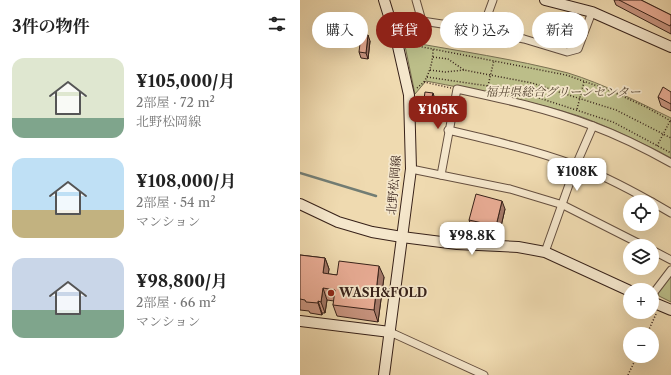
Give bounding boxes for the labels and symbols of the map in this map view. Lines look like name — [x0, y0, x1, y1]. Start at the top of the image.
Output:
park label: 福井県総合グリーンセンター — [485, 84, 641, 99]
pin: ¥105K — [410, 96, 466, 130]
street label: 北野松岡線 — [383, 154, 404, 216]
pin: ¥108K — [549, 158, 605, 192]
pin: ¥98.8K — [439, 222, 505, 256]
place label: WASH&FOLD — [338, 285, 427, 300]
marker: WASH&FOLD — [326, 288, 336, 298]

